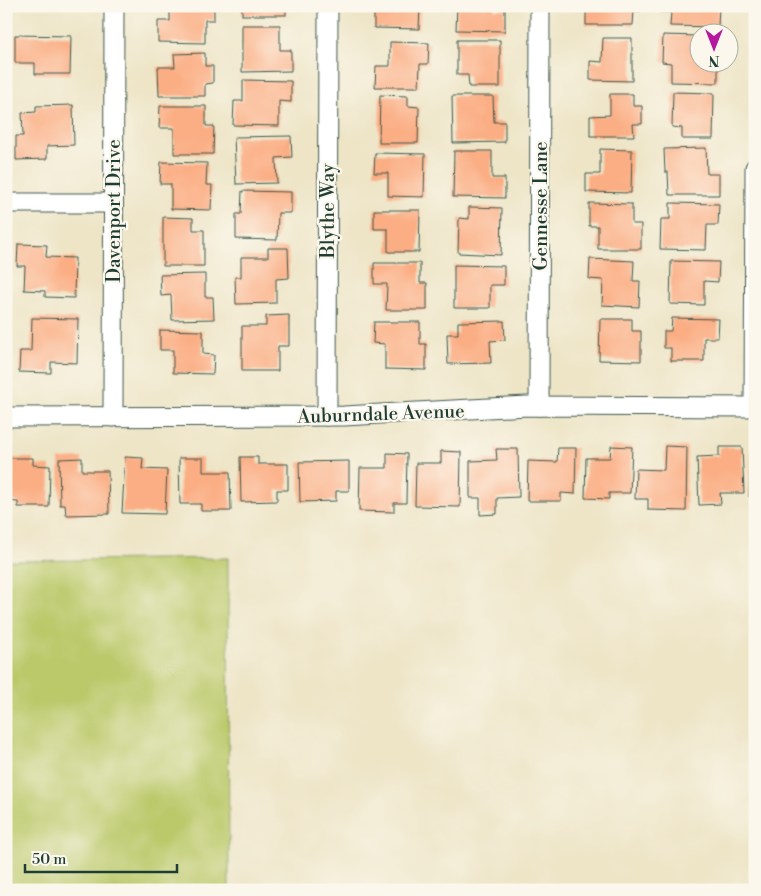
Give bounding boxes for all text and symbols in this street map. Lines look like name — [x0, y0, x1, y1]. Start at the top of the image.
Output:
north arrow — [688, 22, 738, 72]
text: N — [708, 51, 720, 69]
street label: Davenport Drive — [102, 139, 126, 283]
street label: Gennesse Lane — [529, 141, 553, 271]
street label: Blythe Way — [316, 163, 340, 259]
street label: Auburndale Avenue — [296, 399, 465, 429]
scale bar — [25, 841, 178, 873]
text: 50 m — [32, 850, 66, 869]

